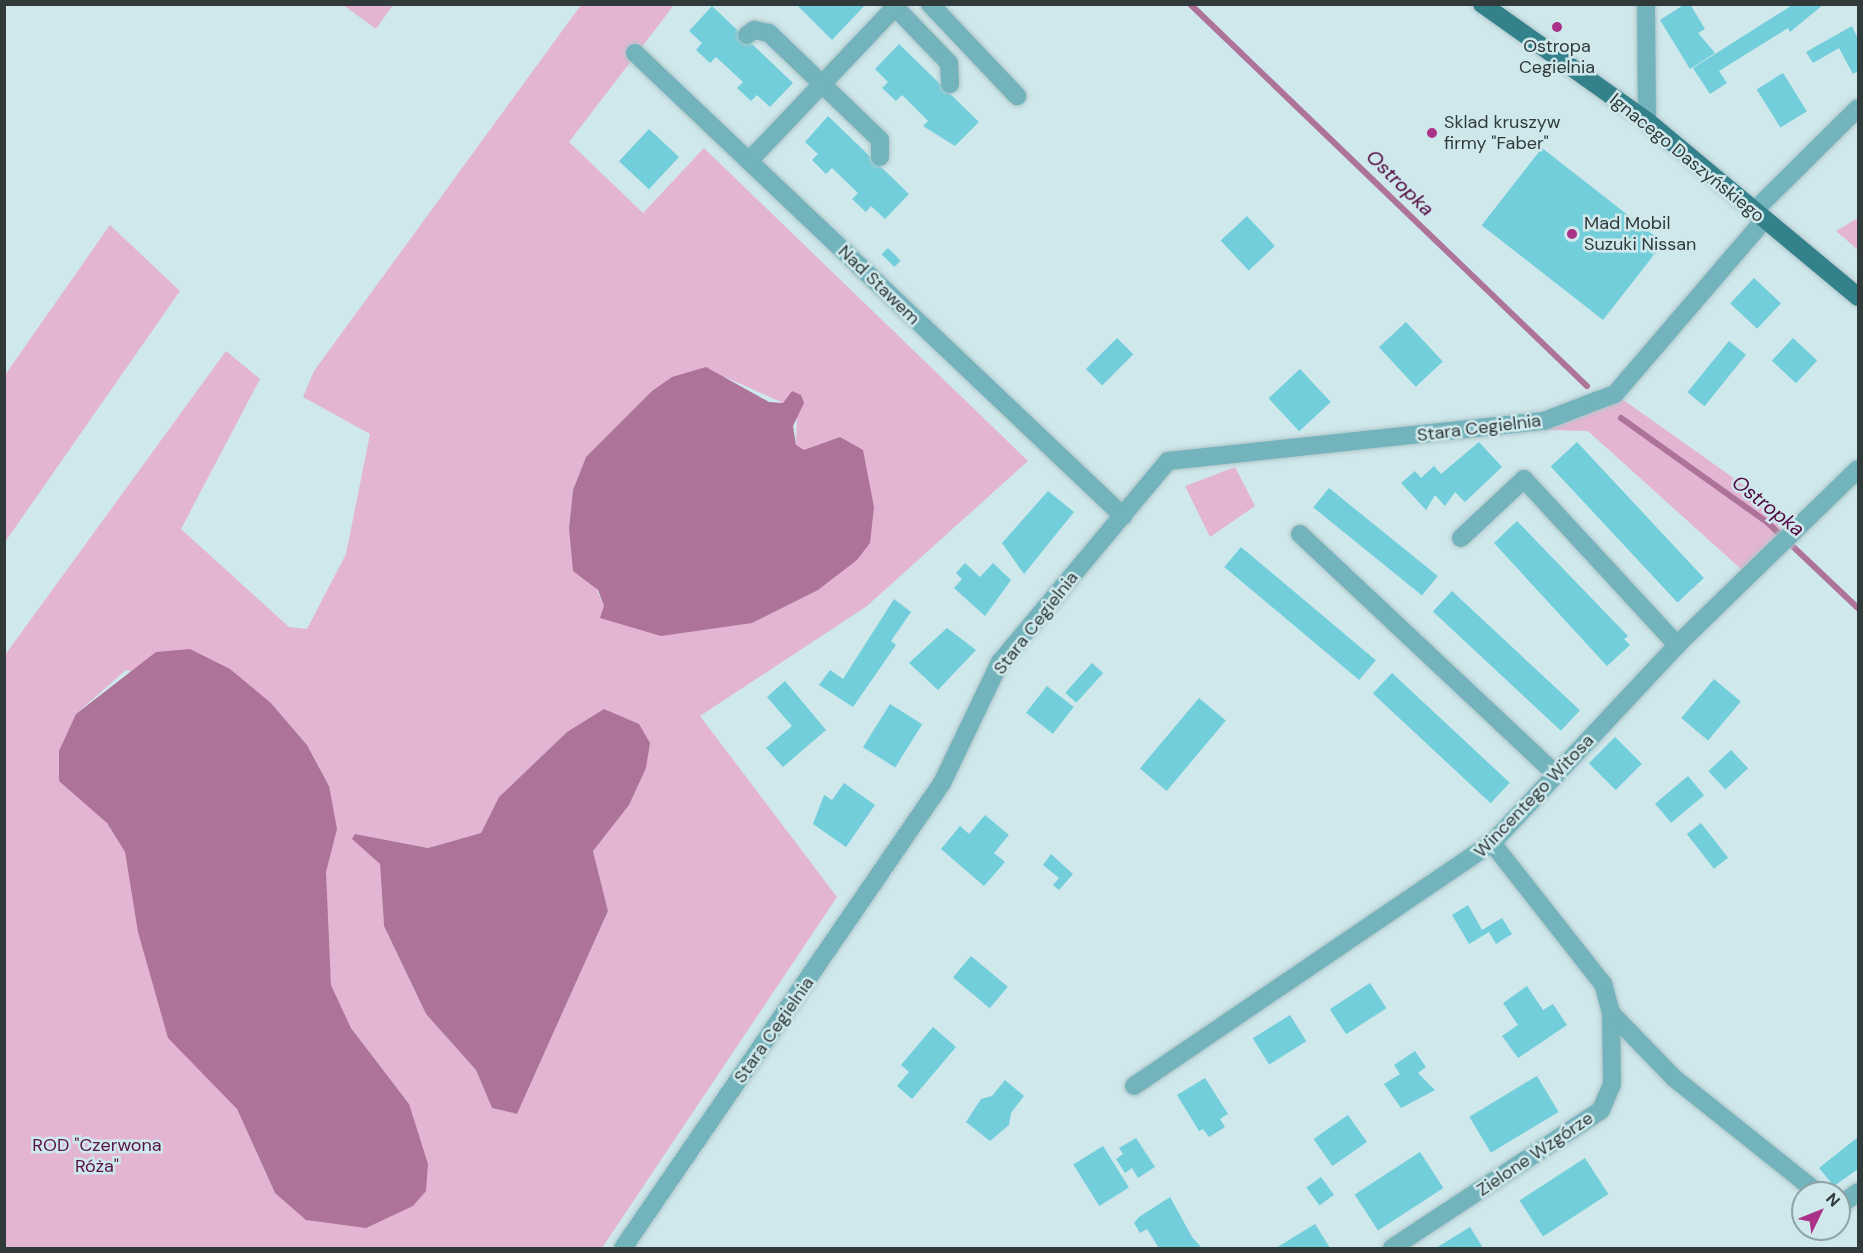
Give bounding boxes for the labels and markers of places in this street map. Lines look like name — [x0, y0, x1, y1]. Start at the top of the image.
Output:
marker: Ostropa Cegielnia — [1550, 20, 1564, 34]
place label: Ostropa Cegielnia — [1519, 36, 1595, 78]
place label: Sklad kruszyw firmy "Faber" — [1444, 112, 1560, 154]
marker: Sklad kruszyw firmy "Faber" — [1425, 126, 1439, 140]
place label: Mad Mobil Suzuki Nissan — [1584, 213, 1696, 256]
marker: Mad Mobil Suzuki Nissan — [1565, 227, 1579, 241]

